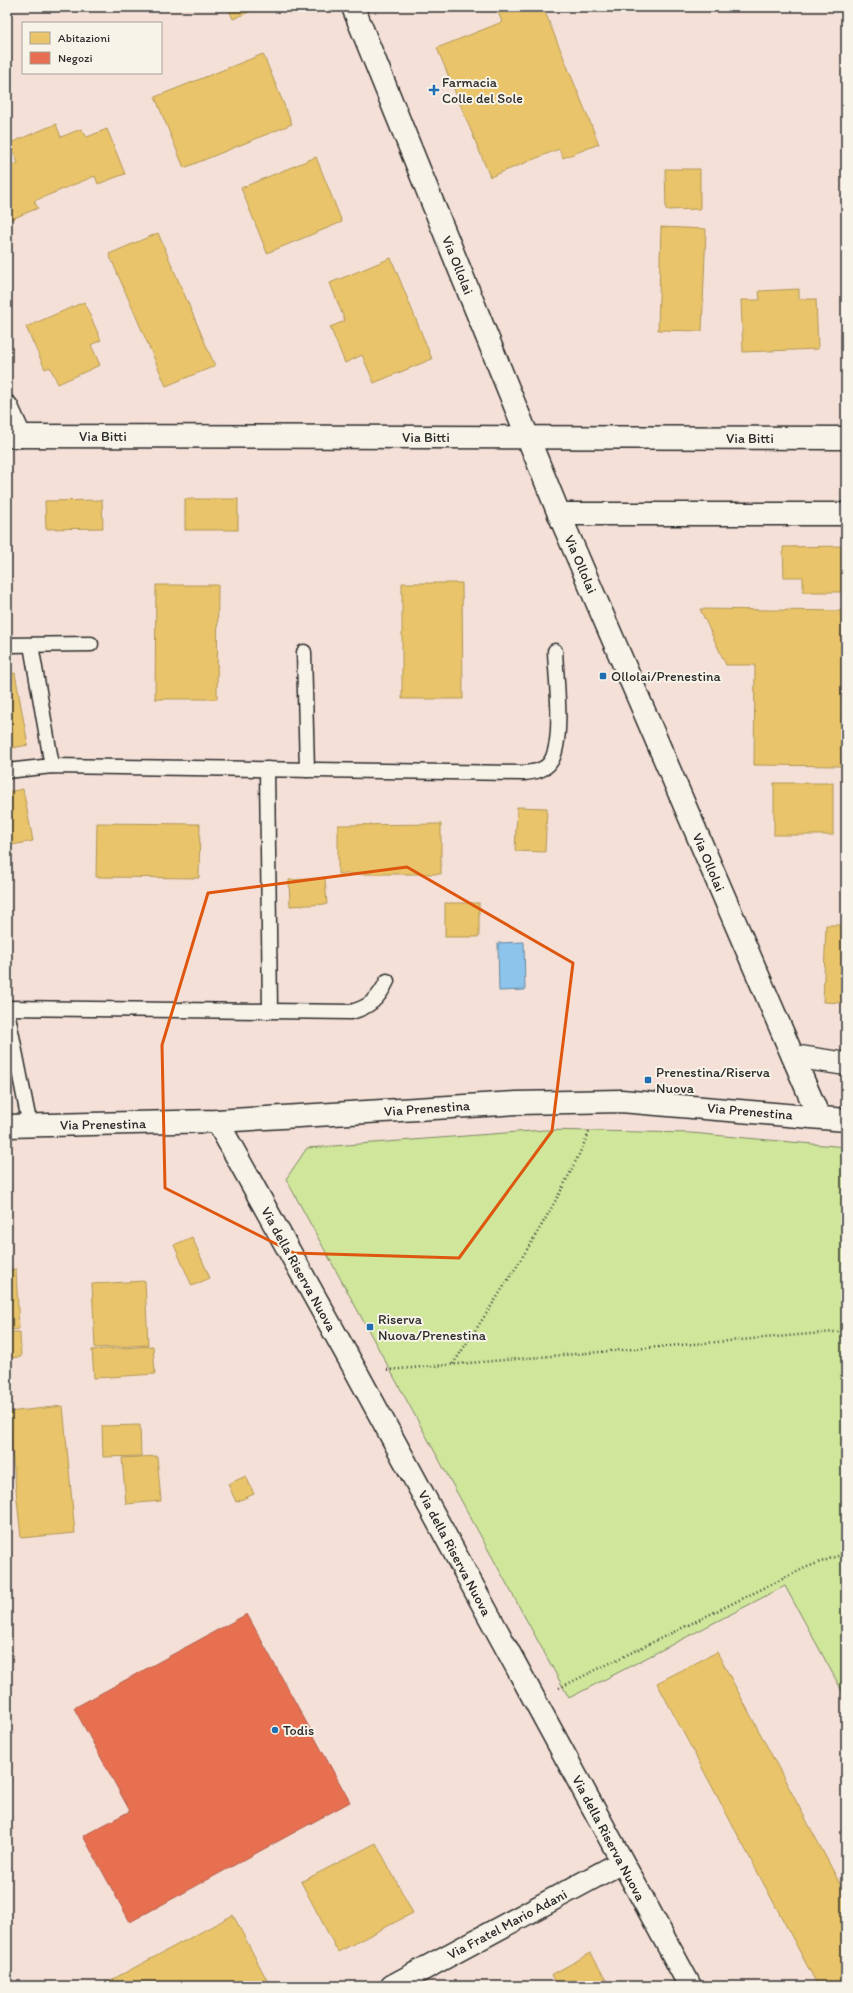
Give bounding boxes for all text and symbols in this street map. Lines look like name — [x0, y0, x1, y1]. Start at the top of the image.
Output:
legend — [22, 22, 162, 74]
text: Abitazioni — [58, 31, 110, 45]
text: Negozi — [58, 51, 93, 65]
place label: Farmacia Colle del Sole — [442, 74, 523, 107]
marker: Farmacia Colle del Sole — [429, 85, 439, 95]
street label: Via Ollolai — [438, 233, 477, 297]
street label: Via Bitti — [79, 428, 127, 445]
street label: Via Bitti — [402, 429, 450, 446]
street label: Via Bitti — [726, 430, 774, 447]
street label: Via Ollolai — [561, 532, 600, 596]
place label: Ollolai/Prenestina — [611, 668, 721, 685]
marker: Ollolai/Prenestina — [598, 671, 608, 681]
street label: Via Ollolai — [689, 830, 728, 894]
place label: Prenestina/Riserva Nuova — [656, 1064, 771, 1097]
marker: Prenestina/Riserva Nuova — [643, 1075, 653, 1085]
street label: Via Prenestina — [383, 1097, 471, 1120]
street label: Via Prenestina — [706, 1099, 794, 1124]
street label: Via Prenestina — [60, 1115, 147, 1134]
street label: Via della Riserva Nuova — [257, 1204, 340, 1335]
place label: Riserva Nuova/Prenestina — [378, 1311, 487, 1344]
marker: Riserva Nuova/Prenestina — [365, 1322, 375, 1332]
street label: Via della Riserva Nuova — [414, 1487, 495, 1620]
place label: Todis — [283, 1722, 314, 1739]
marker: Todis — [270, 1725, 280, 1735]
street label: Via della Riserva Nuova — [568, 1772, 649, 1905]
street label: Via Fratel Mario Adani — [444, 1886, 570, 1963]

